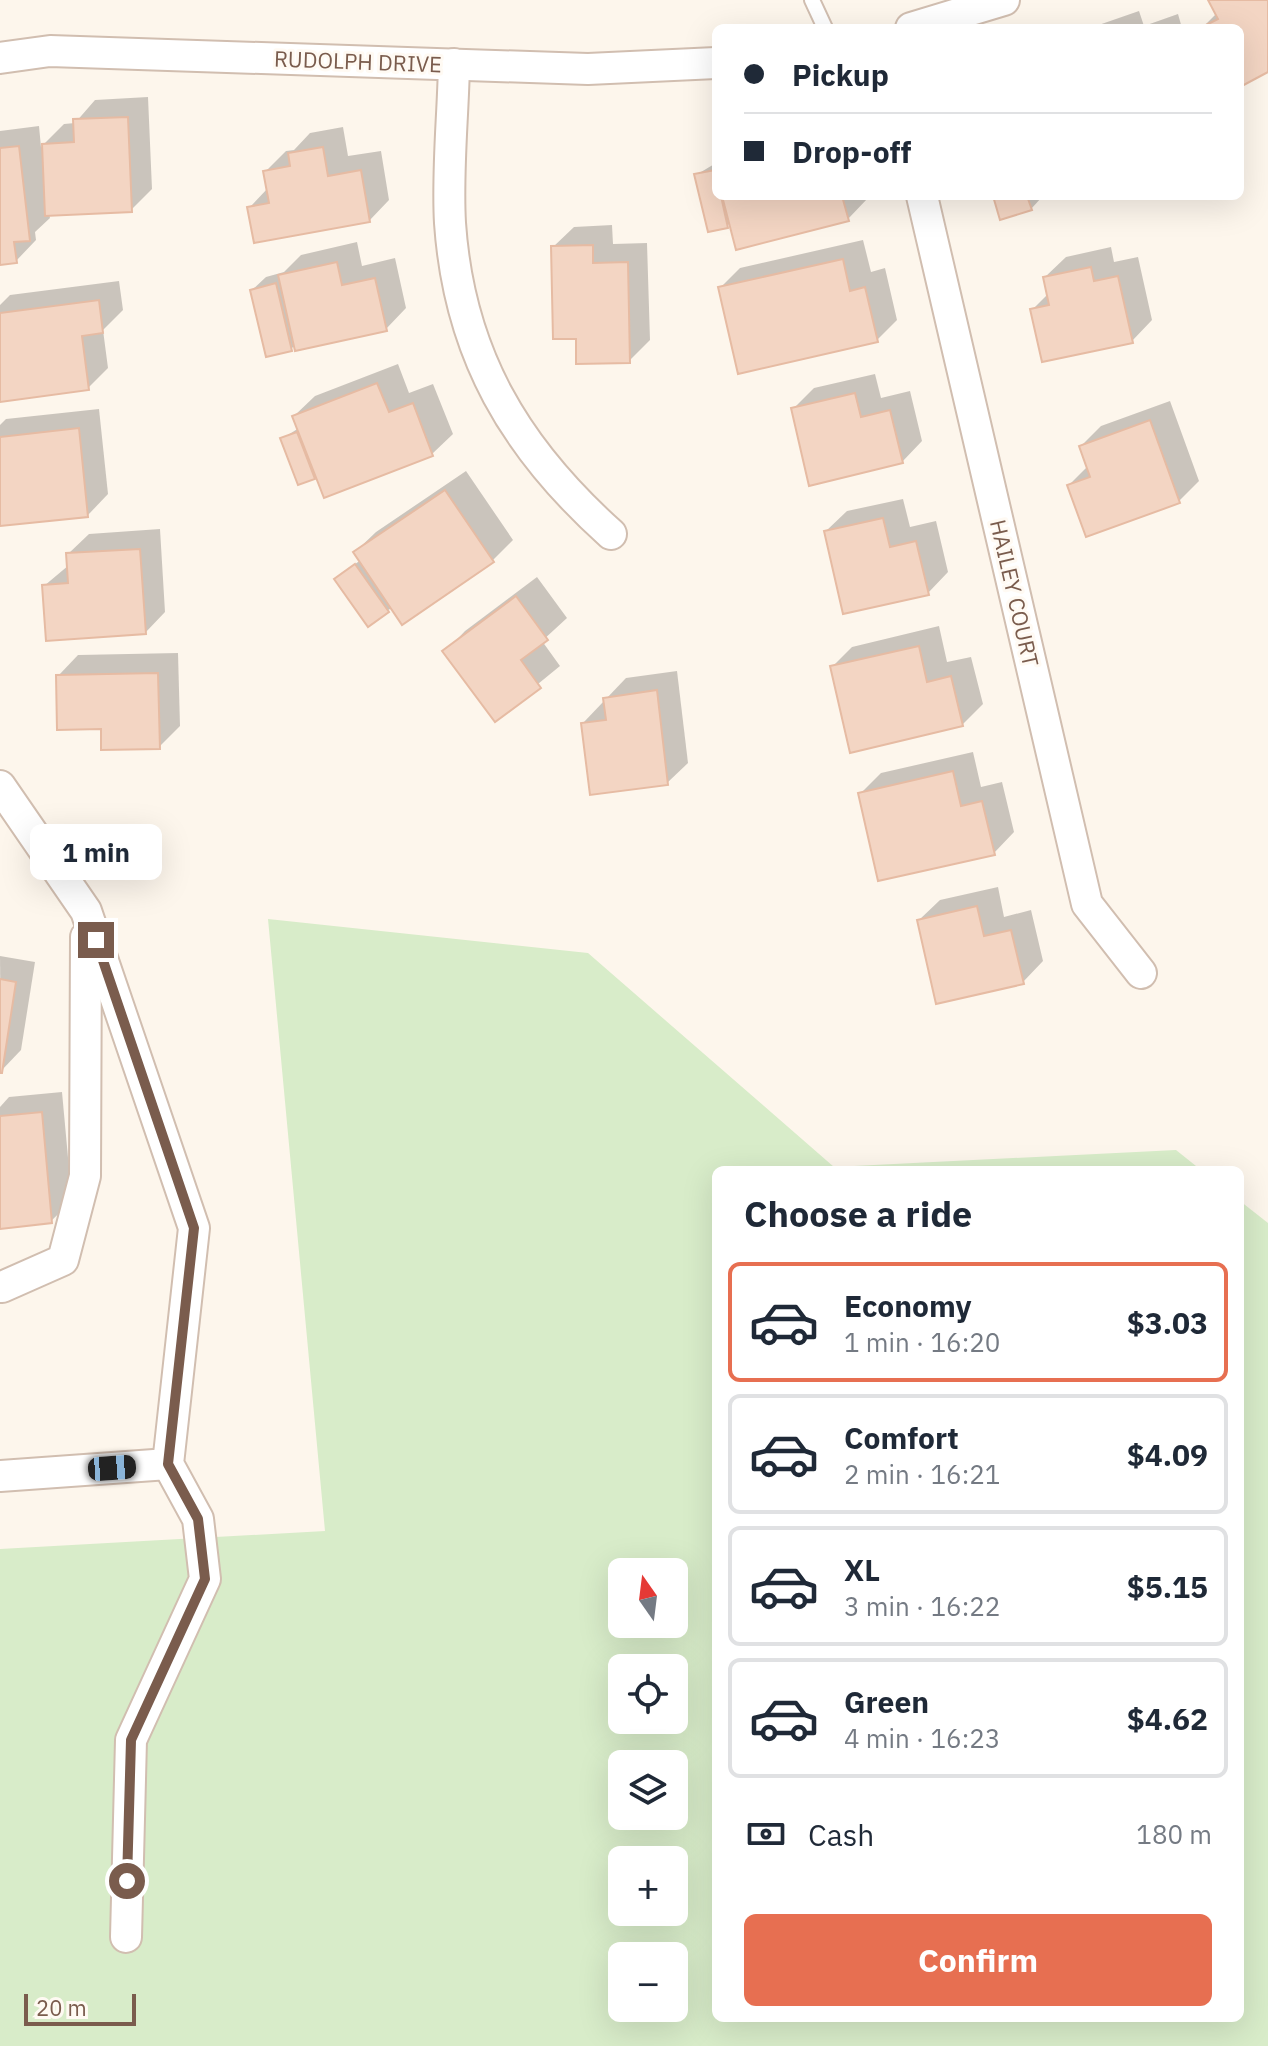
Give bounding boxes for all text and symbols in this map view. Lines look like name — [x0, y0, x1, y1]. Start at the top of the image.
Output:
street label: RUDOLPH DRIVE — [274, 44, 442, 78]
text: Pickup — [792, 55, 889, 94]
text: Drop-off — [792, 132, 911, 171]
street label: HAILEY COURT — [984, 517, 1046, 670]
callout: 1 min — [30, 824, 162, 880]
text: 1 min — [62, 835, 130, 869]
route end — [78, 922, 114, 958]
text: Choose a ride — [744, 1190, 972, 1237]
icon: car — [748, 1286, 820, 1358]
text: Economy — [844, 1286, 972, 1325]
text: $3.03 — [1127, 1303, 1208, 1342]
text: 1 min · 16:20 — [844, 1325, 1000, 1359]
icon: car — [748, 1418, 820, 1490]
text: Comfort — [844, 1418, 959, 1457]
text: $4.09 — [1127, 1435, 1208, 1474]
car — [87, 1454, 137, 1482]
text: 2 min · 16:21 — [844, 1457, 1000, 1491]
icon: car — [748, 1550, 820, 1622]
text: XL — [844, 1550, 880, 1589]
north arrow — [608, 1558, 688, 1638]
map controls — [608, 1558, 688, 2022]
text: $5.15 — [1127, 1567, 1208, 1606]
text: 3 min · 16:22 — [844, 1589, 1000, 1623]
button: locate — [608, 1654, 688, 1734]
icon: car — [748, 1682, 820, 1754]
text: Green — [844, 1682, 929, 1721]
text: $4.62 — [1127, 1699, 1208, 1738]
text: 4 min · 16:23 — [844, 1721, 1000, 1755]
button: layers — [608, 1750, 688, 1830]
icon: cash — [744, 1812, 788, 1856]
text: Cash — [808, 1815, 874, 1854]
text: 180 m — [1136, 1817, 1212, 1851]
button: + — [608, 1846, 688, 1926]
route start — [109, 1863, 145, 1899]
button: Confirm — [744, 1914, 1212, 2006]
button: − — [608, 1942, 688, 2022]
scale bar — [24, 1990, 136, 2026]
text: 20 m — [36, 1993, 87, 2022]

